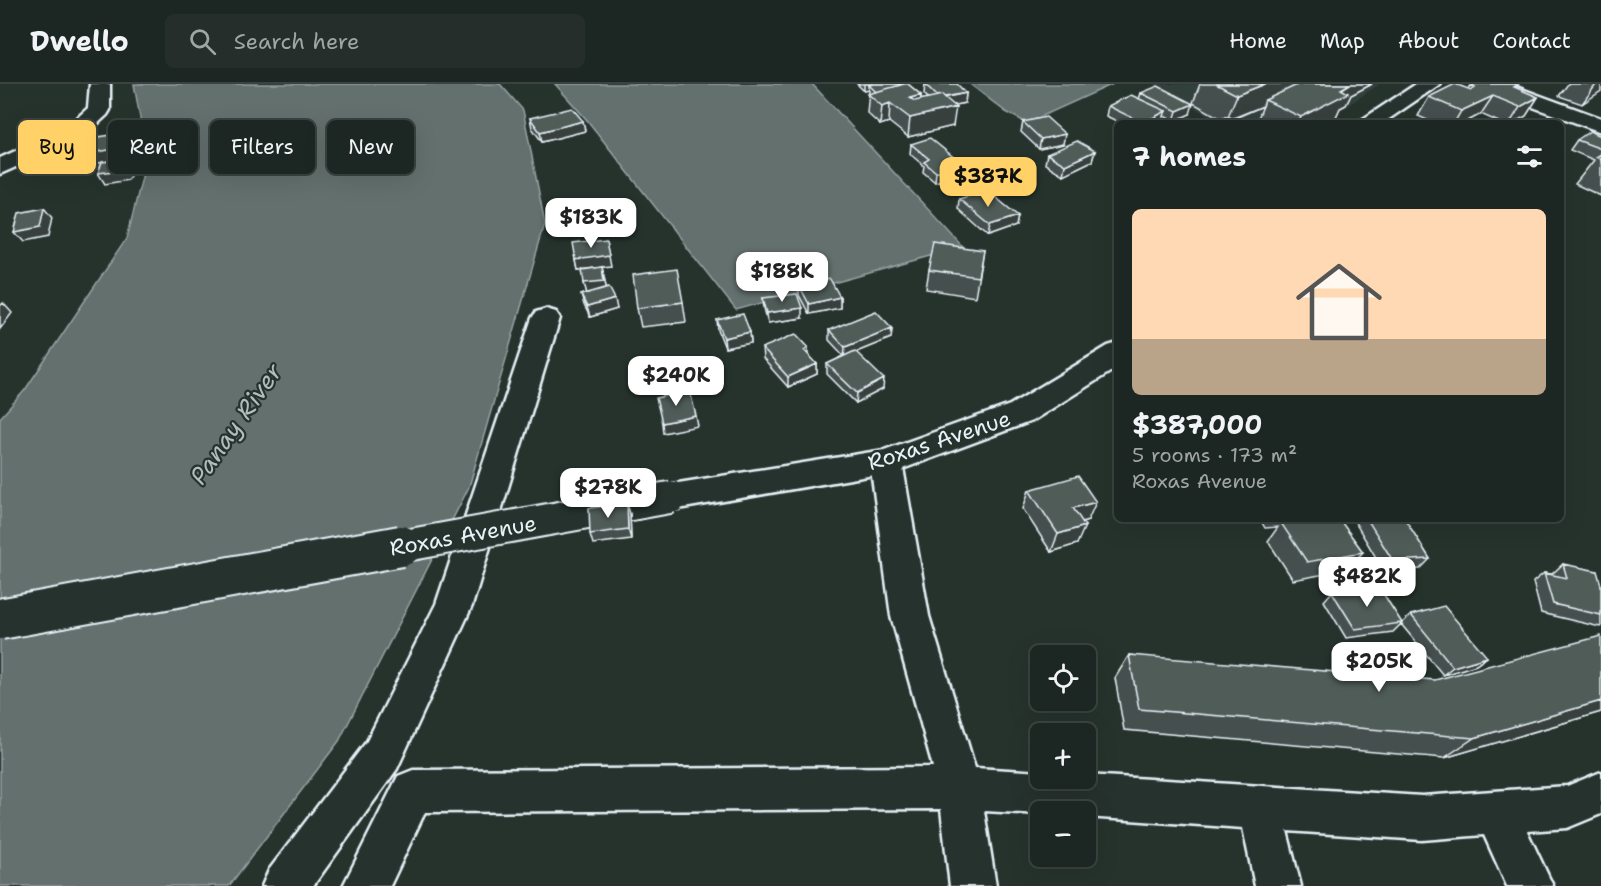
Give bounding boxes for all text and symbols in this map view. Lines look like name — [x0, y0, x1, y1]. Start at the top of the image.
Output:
search box — [165, 14, 585, 68]
text: Dwello — [30, 22, 129, 60]
icon: search — [186, 25, 219, 58]
text: Search here — [234, 27, 360, 56]
text: Home — [1229, 27, 1287, 55]
text: Map — [1320, 27, 1365, 55]
text: About — [1398, 27, 1459, 55]
text: Contact — [1492, 27, 1571, 55]
chip: Buy — [18, 120, 96, 174]
chip: Rent — [108, 120, 198, 174]
chip: Filters — [210, 120, 315, 174]
chip: New — [327, 120, 414, 174]
text: 7 homes — [1132, 139, 1246, 174]
icon: filters — [1513, 140, 1546, 173]
pin: $387K — [946, 157, 1030, 208]
text: $387K — [954, 163, 1022, 189]
pin: $183K — [549, 198, 633, 249]
text: $183K — [559, 204, 623, 230]
icon: home — [1285, 248, 1393, 356]
pin: $188K — [740, 252, 824, 303]
text: $188K — [750, 258, 814, 284]
pin: $240K — [634, 356, 718, 407]
water label: Panay River — [182, 357, 290, 491]
text: $240K — [642, 362, 710, 388]
street label: Roxas Avenue — [864, 404, 1014, 477]
text: $387,000 — [1132, 407, 1263, 442]
text: 5 rooms · 173 m² — [1132, 442, 1297, 468]
pin: $278K — [566, 468, 650, 519]
text: Roxas Avenue — [1132, 468, 1267, 494]
text: $278K — [574, 474, 642, 500]
street label: Roxas Avenue — [387, 508, 539, 563]
pin: $482K — [1325, 557, 1409, 608]
text: $482K — [1333, 563, 1401, 589]
pin: $205K — [1337, 642, 1421, 693]
map controls — [1030, 645, 1096, 867]
button: locate — [1030, 645, 1096, 711]
text: $205K — [1346, 648, 1412, 674]
button: + — [1030, 723, 1096, 789]
button: − — [1030, 801, 1096, 867]

